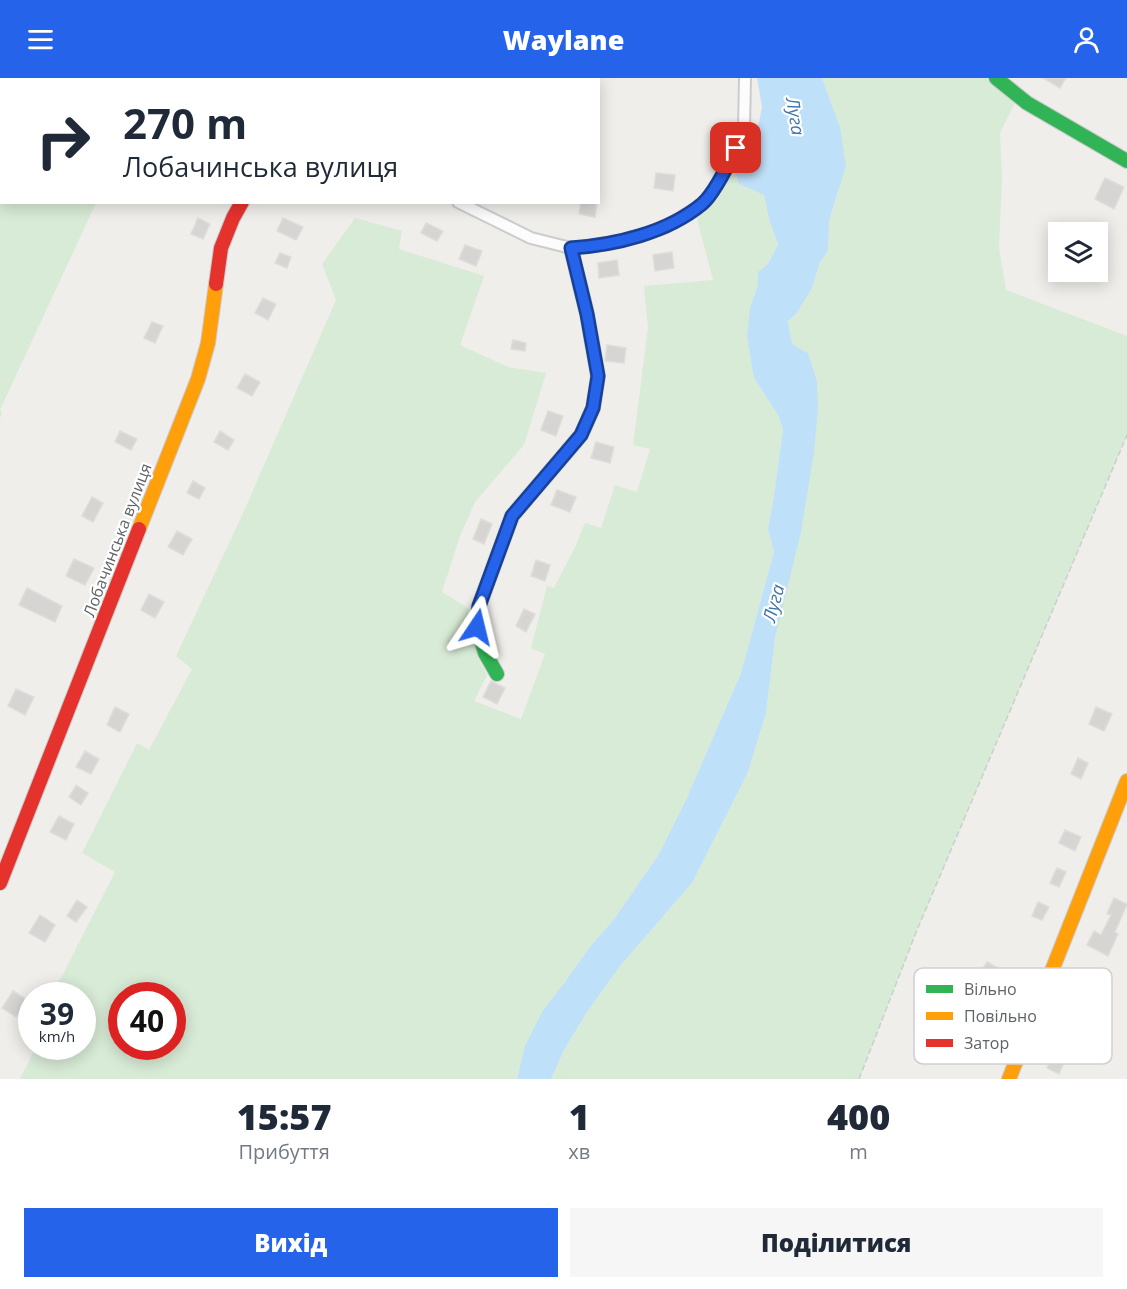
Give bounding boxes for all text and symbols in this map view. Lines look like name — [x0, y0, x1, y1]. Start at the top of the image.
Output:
text: Waylane — [503, 21, 624, 58]
icon: menu — [24, 23, 57, 56]
icon: person — [1070, 23, 1103, 56]
text: 270 m — [123, 94, 247, 151]
water label: Луга — [781, 94, 811, 137]
icon: right — [24, 102, 102, 180]
pin — [710, 122, 761, 173]
icon: arrive — [719, 131, 752, 164]
text: Лобачинська вулиця — [123, 148, 398, 185]
map controls — [1048, 222, 1108, 282]
button: layers — [1048, 222, 1108, 282]
street label: Лобачинська вулиця — [78, 460, 156, 620]
water label: Луга — [756, 581, 790, 626]
position arrow — [445, 595, 509, 659]
legend — [914, 968, 1112, 1064]
text: Вільно — [964, 978, 1017, 1000]
speed limit sign: 40 — [108, 982, 186, 1060]
text: 39 — [40, 993, 74, 1034]
text: Повільно — [964, 1005, 1037, 1027]
text: km/h — [39, 1026, 75, 1046]
text: Затор — [964, 1032, 1009, 1054]
text: 15:57 — [237, 1092, 332, 1141]
text: 1 — [569, 1092, 590, 1141]
text: 400 — [827, 1092, 890, 1141]
text: Прибуття — [238, 1138, 330, 1165]
text: хв — [568, 1138, 590, 1165]
text: m — [849, 1138, 868, 1165]
button: Вихід — [24, 1208, 558, 1277]
button: Поділитися — [570, 1208, 1103, 1277]

